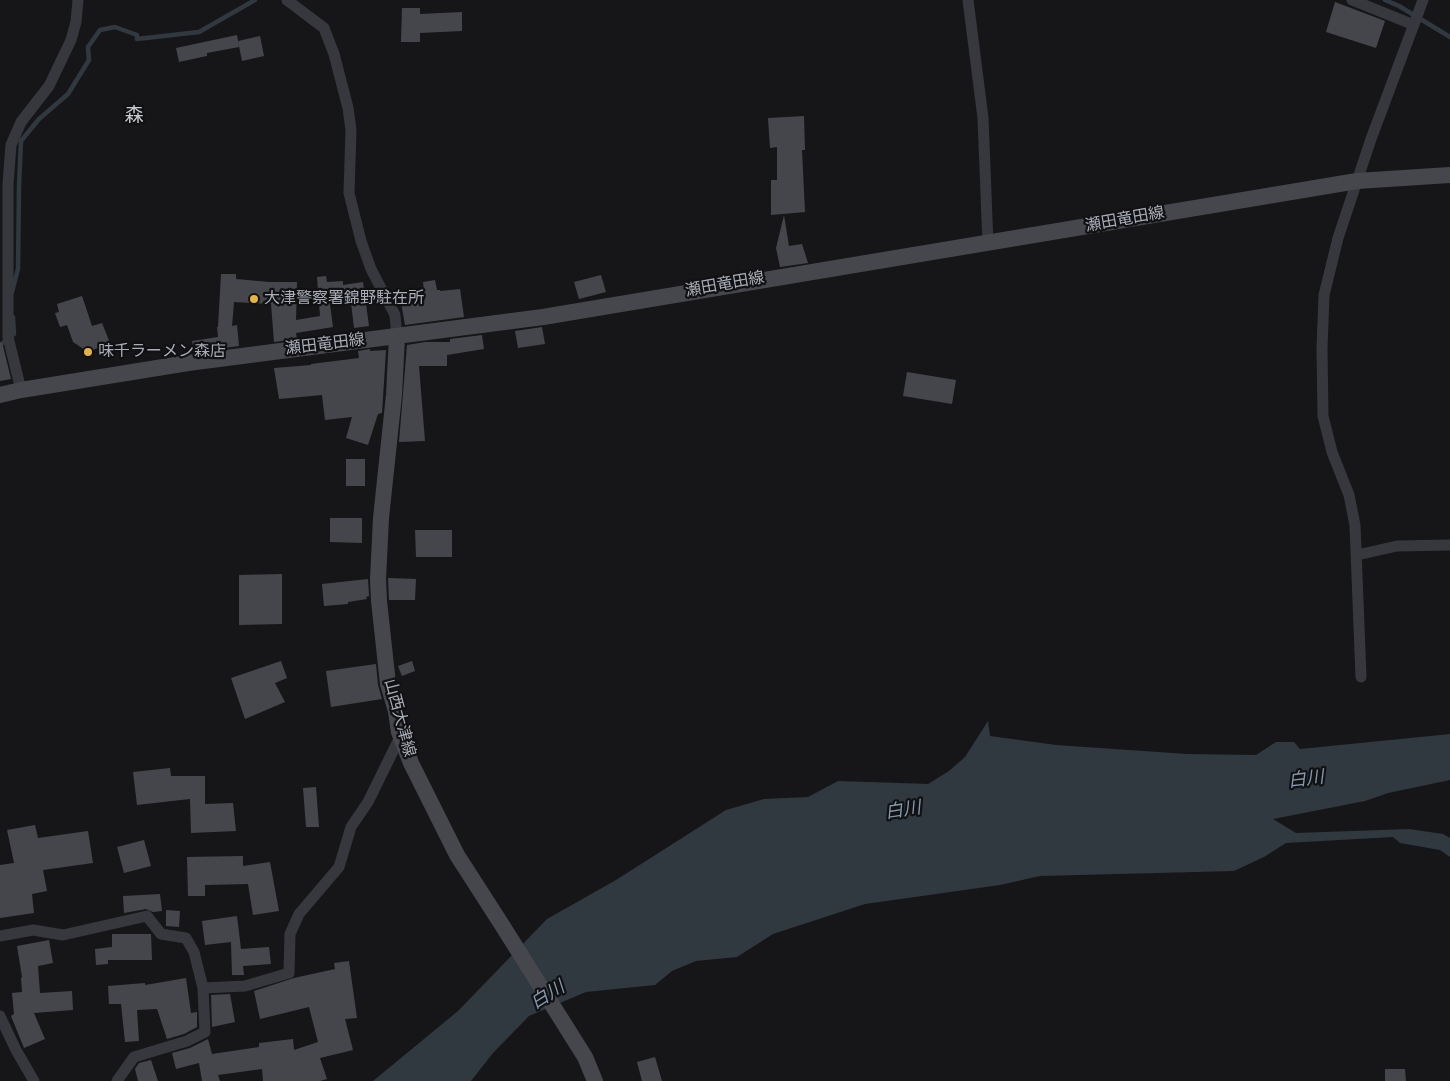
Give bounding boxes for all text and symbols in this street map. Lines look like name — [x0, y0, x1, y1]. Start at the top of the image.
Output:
district label: 森 — [125, 105, 143, 127]
street label: 瀬田竜田線 — [1084, 204, 1166, 236]
street label: 瀬田竜田線 — [684, 269, 766, 301]
place label: 大津警察署錦野駐在所 — [264, 289, 424, 309]
marker: 大津警察署錦野駐在所 — [248, 293, 260, 305]
street label: 瀬田竜田線 — [284, 331, 366, 359]
place label: 味千ラーメン森店 — [98, 342, 226, 362]
marker: 味千ラーメン森店 — [82, 346, 94, 358]
street label: 山西大津線 — [379, 677, 419, 759]
water label: 白川 — [1287, 767, 1325, 793]
water label: 白川 — [884, 798, 922, 824]
water label: 白川 — [527, 977, 569, 1015]

